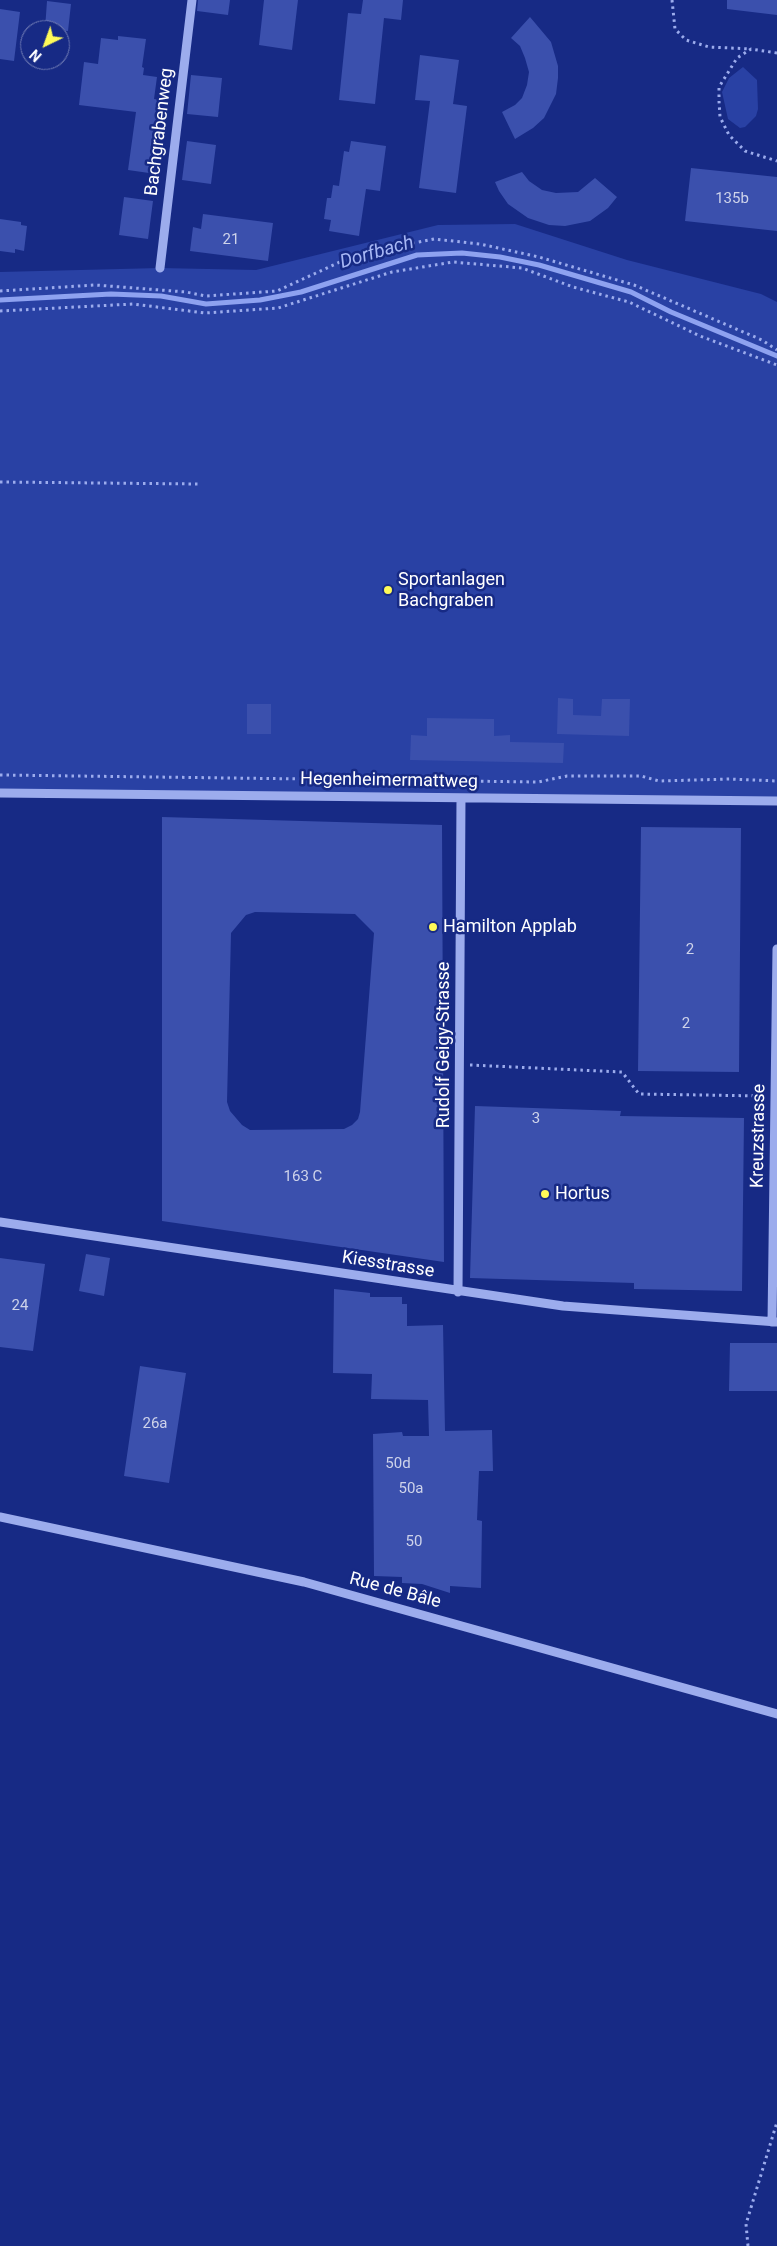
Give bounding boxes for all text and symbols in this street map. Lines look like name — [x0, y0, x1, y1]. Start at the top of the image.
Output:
north arrow — [20, 20, 70, 70]
text: N — [27, 46, 45, 65]
street label: Bachgrabenweg — [141, 67, 179, 197]
house number: 135b — [715, 190, 749, 208]
house number: 21 — [223, 231, 239, 249]
water label: Dorfbach — [338, 232, 416, 274]
place label: Sportanlagen Bachgraben — [398, 569, 505, 612]
marker: Sportanlagen Bachgraben — [382, 584, 394, 596]
street label: Hegenheimermattweg — [300, 769, 478, 793]
place label: Hamilton Applab — [443, 916, 577, 938]
marker: Hamilton Applab — [427, 921, 439, 933]
house number: 2 — [686, 941, 694, 959]
street label: Rudolf Geigy-Strasse — [433, 962, 455, 1128]
house number: 2 — [682, 1015, 690, 1033]
street label: Kreuzstrasse — [747, 1084, 771, 1188]
house number: 3 — [532, 1110, 540, 1128]
house number: 163 C — [284, 1168, 322, 1186]
place label: Hortus — [555, 1183, 610, 1205]
marker: Hortus — [539, 1188, 551, 1200]
street label: Kiesstrasse — [340, 1247, 436, 1283]
house number: 24 — [12, 1297, 28, 1315]
house number: 26a — [142, 1415, 168, 1433]
house number: 50d — [385, 1455, 411, 1473]
house number: 50a — [398, 1480, 424, 1498]
house number: 50 — [406, 1533, 422, 1551]
street label: Rue de Bâle — [347, 1568, 443, 1614]

